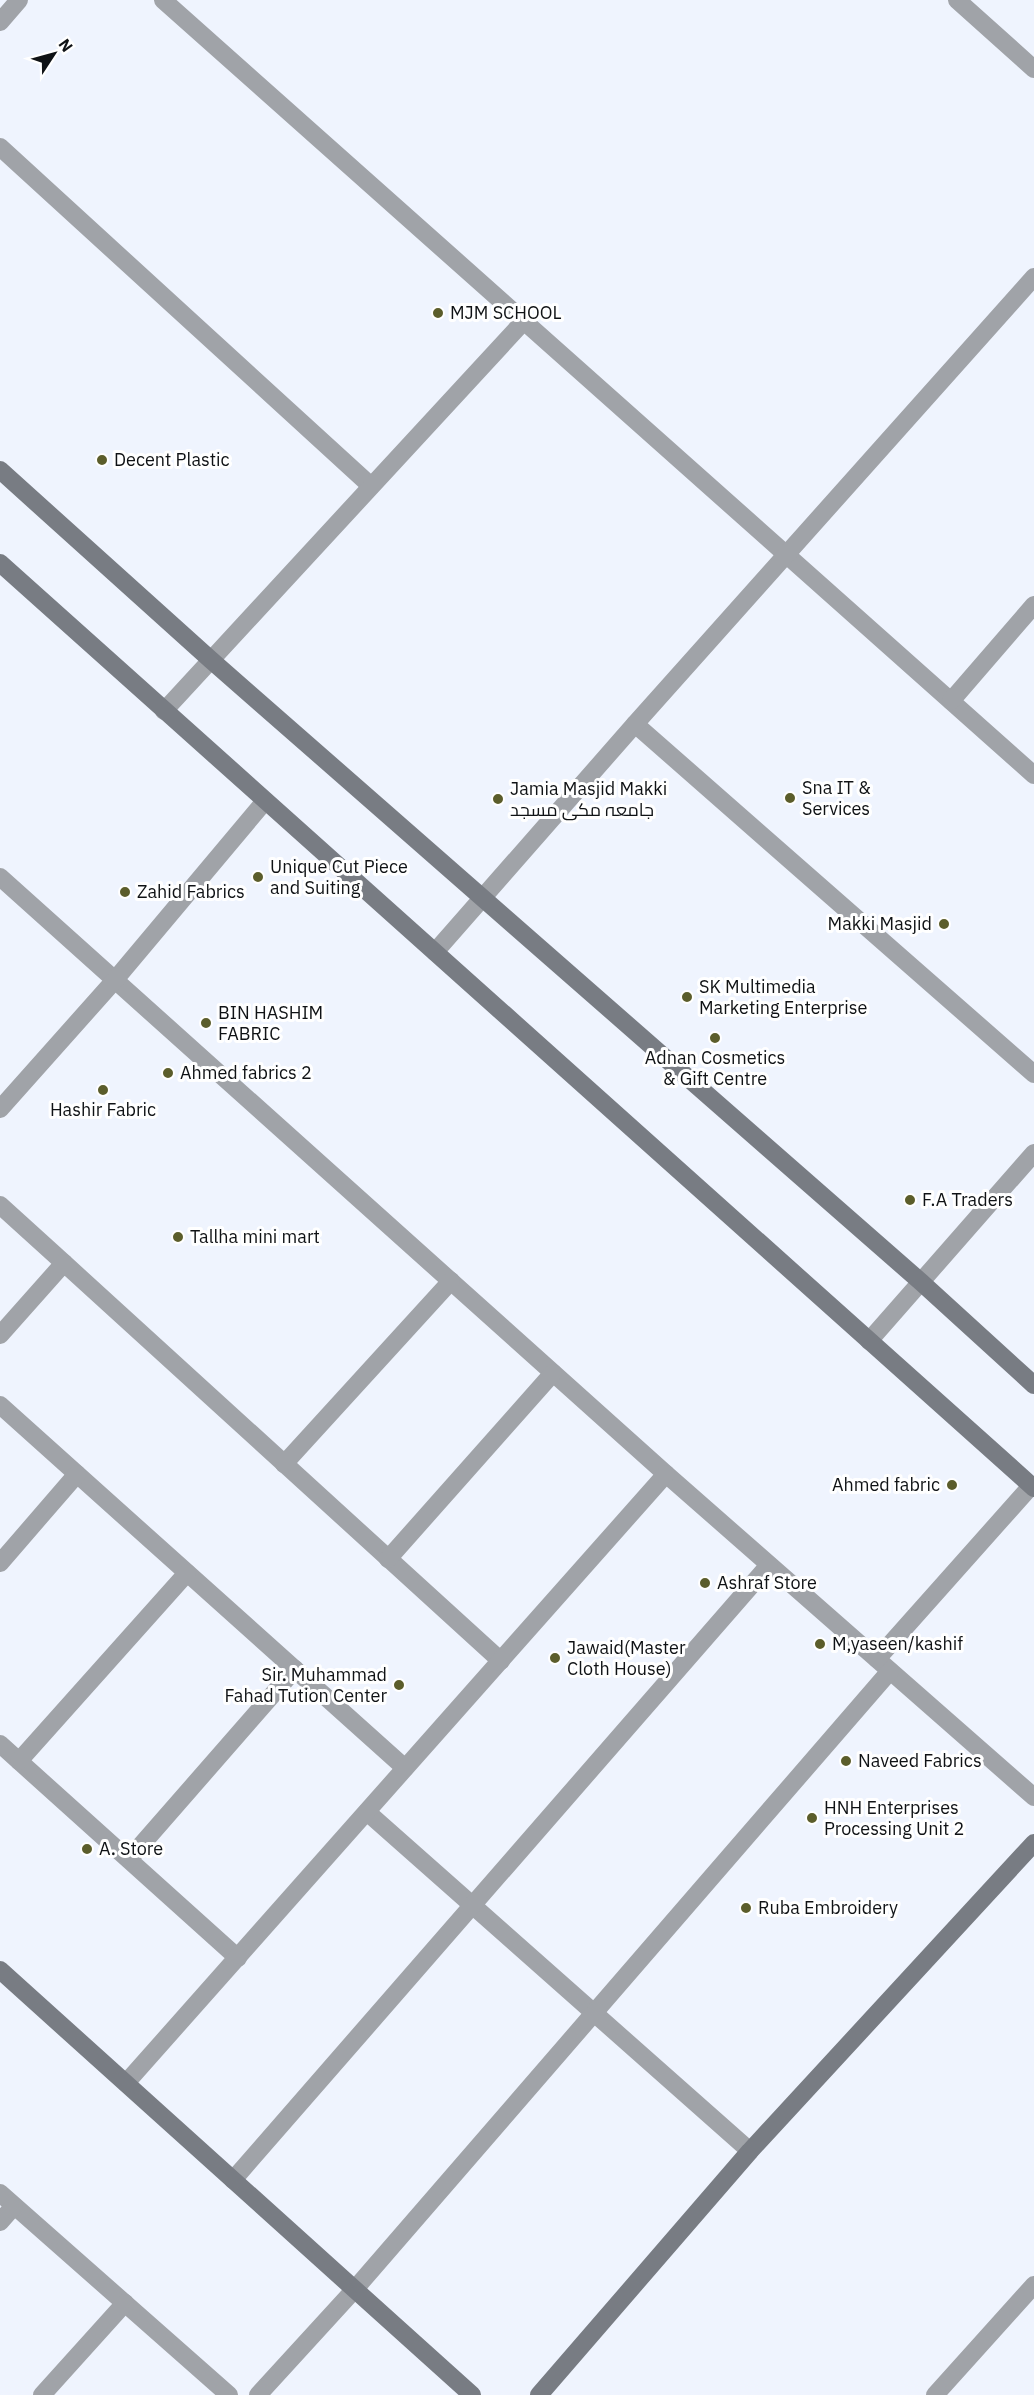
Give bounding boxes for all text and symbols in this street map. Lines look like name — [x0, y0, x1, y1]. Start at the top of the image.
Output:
north arrow — [24, 24, 84, 84]
text: N — [55, 35, 78, 56]
place label: MJM SCHOOL — [450, 301, 562, 324]
marker: MJM SCHOOL — [431, 306, 445, 320]
place label: Decent Plastic — [114, 448, 230, 471]
marker: Decent Plastic — [95, 453, 109, 467]
place label: Sna IT & Services — [802, 776, 871, 820]
place label: Jamia Masjid Makki جامعہ مکی مسجد — [510, 777, 667, 821]
marker: Sna IT & Services — [783, 791, 797, 805]
marker: Jamia Masjid Makki جامعہ مکی مسجد — [491, 792, 505, 806]
place label: Unique Cut Piece and Suiting — [270, 855, 408, 899]
marker: Unique Cut Piece and Suiting — [251, 870, 265, 884]
place label: Zahid Fabrics — [137, 880, 245, 903]
marker: Zahid Fabrics — [118, 885, 132, 899]
place label: Makki Masjid — [828, 912, 932, 935]
marker: Makki Masjid — [937, 917, 951, 931]
place label: SK Multimedia Marketing Enterprise — [699, 975, 867, 1019]
marker: SK Multimedia Marketing Enterprise — [680, 990, 694, 1004]
place label: BIN HASHIM FABRIC — [218, 1001, 323, 1045]
marker: BIN HASHIM FABRIC — [199, 1016, 213, 1030]
marker: Adnan Cosmetics & Gift Centre — [708, 1031, 722, 1045]
place label: Adnan Cosmetics & Gift Centre — [645, 1046, 785, 1090]
place label: Ahmed fabrics 2 — [180, 1061, 312, 1084]
marker: Ahmed fabrics 2 — [161, 1066, 175, 1080]
marker: Hashir Fabric — [96, 1083, 110, 1097]
place label: Hashir Fabric — [50, 1098, 156, 1121]
place label: F.A Traders — [922, 1188, 1013, 1211]
marker: F.A Traders — [903, 1193, 917, 1207]
place label: Tallha mini mart — [190, 1225, 320, 1248]
marker: Tallha mini mart — [171, 1230, 185, 1244]
place label: Ahmed fabric — [832, 1473, 940, 1496]
marker: Ahmed fabric — [945, 1478, 959, 1492]
place label: Ashraf Store — [717, 1571, 817, 1594]
marker: Ashraf Store — [698, 1576, 712, 1590]
place label: M,yaseen/kashif — [832, 1632, 963, 1655]
place label: Jawaid(Master Cloth House) — [567, 1636, 686, 1680]
marker: M,yaseen/kashif — [813, 1637, 827, 1651]
marker: Jawaid(Master Cloth House) — [548, 1651, 562, 1665]
place label: Sir. Muhammad Fahad Tution Center — [225, 1663, 387, 1707]
marker: Sir. Muhammad Fahad Tution Center — [392, 1678, 406, 1692]
place label: Naveed Fabrics — [858, 1749, 982, 1772]
marker: Naveed Fabrics — [839, 1754, 853, 1768]
place label: HNH Enterprises Processing Unit 2 — [824, 1796, 964, 1840]
marker: HNH Enterprises Processing Unit 2 — [805, 1811, 819, 1825]
place label: A. Store — [99, 1837, 163, 1860]
marker: A. Store — [80, 1842, 94, 1856]
place label: Ruba Embroidery — [758, 1896, 898, 1919]
marker: Ruba Embroidery — [739, 1901, 753, 1915]

